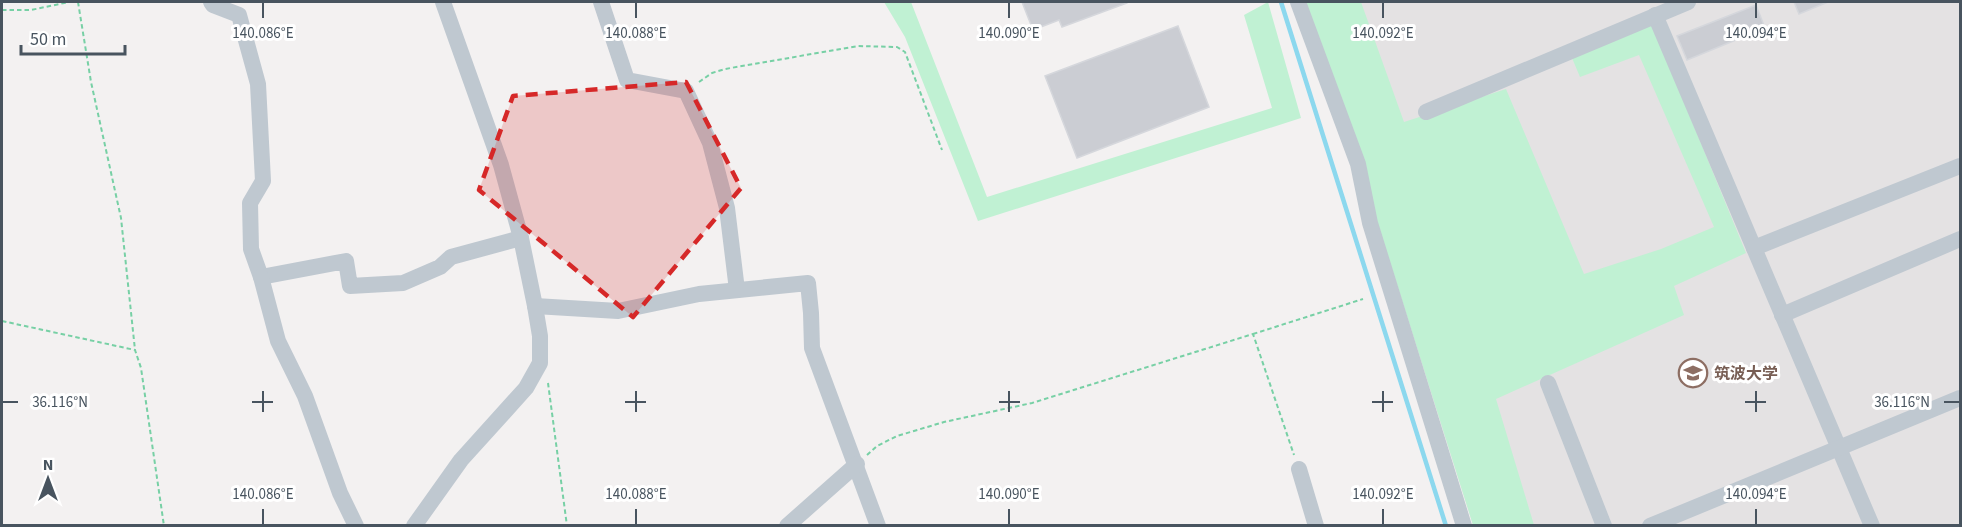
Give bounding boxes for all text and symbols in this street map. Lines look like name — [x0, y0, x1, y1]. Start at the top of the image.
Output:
scale bar — [21, 18, 124, 56]
text: 140.086°E — [232, 23, 294, 44]
text: 140.088°E — [605, 23, 667, 44]
text: 140.090°E — [978, 23, 1040, 44]
text: 140.092°E — [1352, 23, 1414, 44]
text: 140.094°E — [1725, 23, 1787, 44]
text: 50 m — [30, 27, 66, 52]
school or university icon: 筑波大学 — [1677, 357, 1709, 389]
place label: 筑波大学 — [1714, 363, 1778, 385]
text: 36.116°N — [32, 392, 88, 413]
text: 36.116°N — [1874, 392, 1930, 413]
north arrow — [18, 449, 78, 509]
text: N — [43, 454, 53, 476]
text: 140.086°E — [232, 484, 294, 505]
text: 140.088°E — [605, 484, 667, 505]
text: 140.090°E — [978, 484, 1040, 505]
text: 140.092°E — [1352, 484, 1414, 505]
text: 140.094°E — [1725, 484, 1787, 505]

